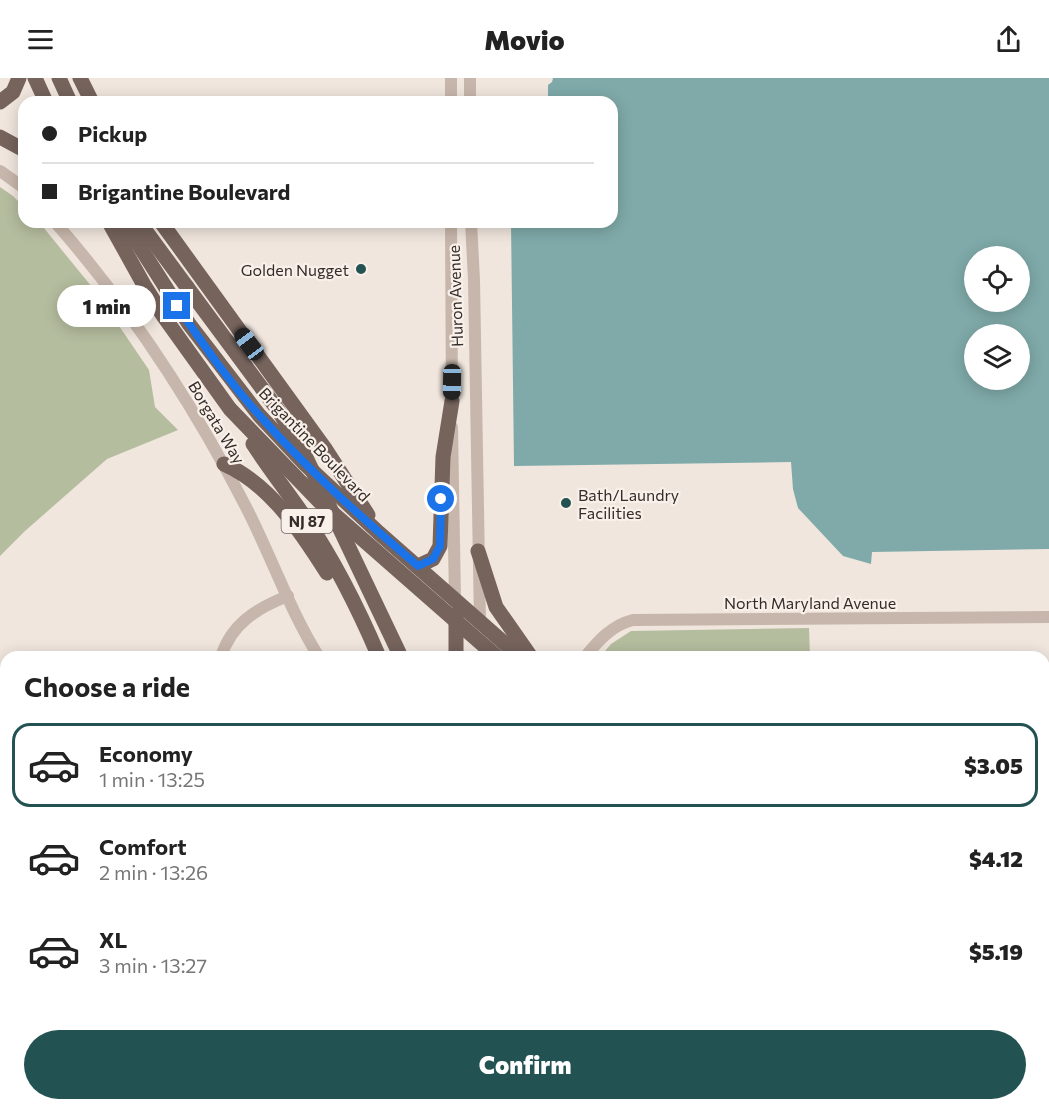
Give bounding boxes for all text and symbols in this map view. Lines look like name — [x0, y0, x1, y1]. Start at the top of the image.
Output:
icon: menu — [24, 23, 57, 56]
text: Movio — [484, 23, 565, 56]
icon: share — [992, 23, 1025, 56]
text: Pickup — [78, 120, 147, 147]
text: Brigantine Boulevard — [78, 178, 290, 205]
street label: Huron Avenue — [444, 245, 466, 347]
map controls — [964, 246, 1030, 390]
button: locate — [964, 246, 1030, 312]
place label: Golden Nugget — [241, 260, 349, 279]
marker: Golden Nugget — [354, 262, 368, 276]
callout: 1 min — [57, 285, 156, 327]
route end — [163, 292, 190, 319]
text: 1 min — [82, 294, 131, 318]
car — [231, 324, 267, 364]
button: layers — [964, 324, 1030, 390]
car — [443, 364, 461, 400]
street label: Borgata Way — [185, 377, 249, 467]
street label: Brigantine Boulevard — [256, 383, 374, 505]
route start — [427, 485, 454, 512]
place label: Bath/Laundry Facilities — [578, 485, 679, 522]
marker: Bath/Laundry Facilities — [559, 496, 573, 510]
road number: NJ 87 — [282, 509, 332, 533]
street label: North Maryland Avenue — [724, 593, 896, 612]
text: Choose a ride — [24, 670, 190, 703]
icon: car — [27, 738, 81, 792]
text: Economy — [99, 740, 193, 767]
text: $3.05 — [964, 752, 1023, 779]
text: 1 min · 13:25 — [99, 767, 205, 791]
icon: car — [27, 831, 81, 885]
text: Comfort — [99, 833, 187, 860]
text: $4.12 — [969, 845, 1023, 872]
text: 2 min · 13:26 — [99, 860, 208, 884]
icon: car — [27, 924, 81, 978]
text: XL — [99, 926, 127, 953]
text: $5.19 — [969, 938, 1023, 965]
text: 3 min · 13:27 — [99, 953, 207, 977]
button: Confirm — [24, 1030, 1026, 1099]

